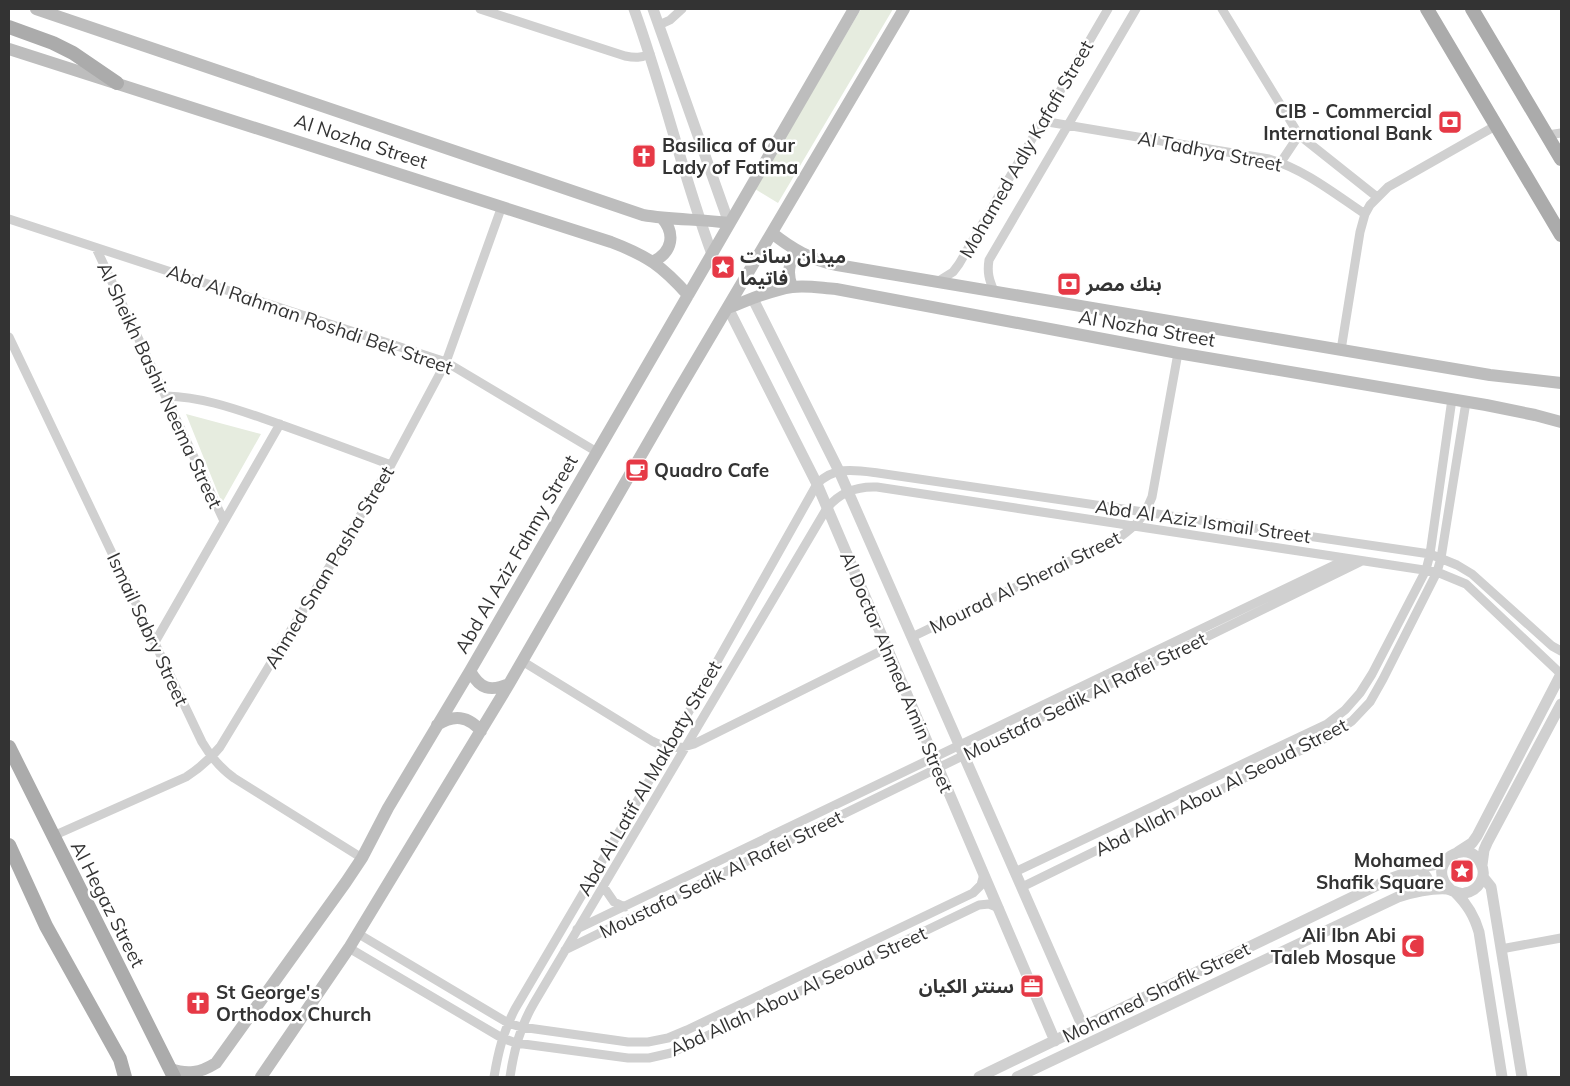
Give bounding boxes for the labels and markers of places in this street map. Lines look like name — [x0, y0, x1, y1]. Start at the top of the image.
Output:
place label: CIB - Commercial International Bank — [1263, 99, 1432, 145]
bank icon: CIB - Commercial International Bank — [1437, 109, 1463, 135]
place label: Basilica of Our Lady of Fatima — [662, 133, 798, 179]
church icon: Basilica of Our Lady of Fatima — [631, 143, 657, 169]
place label: ميدان سانت فاتيما — [740, 244, 846, 290]
place icon: ميدان سانت فاتيما — [710, 254, 736, 280]
bank icon: بنك مصر — [1056, 271, 1082, 297]
place label: بنك مصر — [1085, 272, 1162, 296]
cafe icon: Quadro Cafe — [624, 457, 650, 483]
place label: Quadro Cafe — [654, 458, 769, 482]
place label: Mohamed Shafik Square — [1316, 848, 1444, 894]
place icon: Mohamed Shafik Square — [1449, 858, 1475, 884]
place label: Ali Ibn Abi Taleb Mosque — [1271, 923, 1396, 969]
mosque icon: Ali Ibn Abi Taleb Mosque — [1400, 933, 1426, 959]
office icon: سنتر الكيان — [1019, 973, 1045, 999]
place label: سنتر الكيان — [919, 974, 1014, 998]
place label: St George's Orthodox Church — [216, 980, 371, 1026]
church icon: St George's Orthodox Church — [185, 990, 211, 1016]

